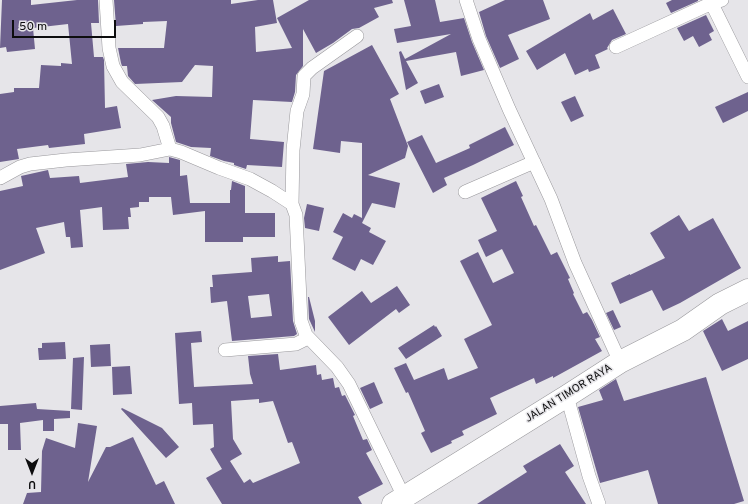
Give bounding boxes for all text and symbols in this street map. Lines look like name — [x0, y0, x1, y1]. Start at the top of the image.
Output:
scale bar — [14, 12, 118, 38]
text: 50 m — [19, 19, 47, 35]
street label: JALAN TIMOR RAYA — [523, 362, 615, 426]
north arrow — [12, 452, 52, 492]
text: U — [28, 477, 36, 491]

